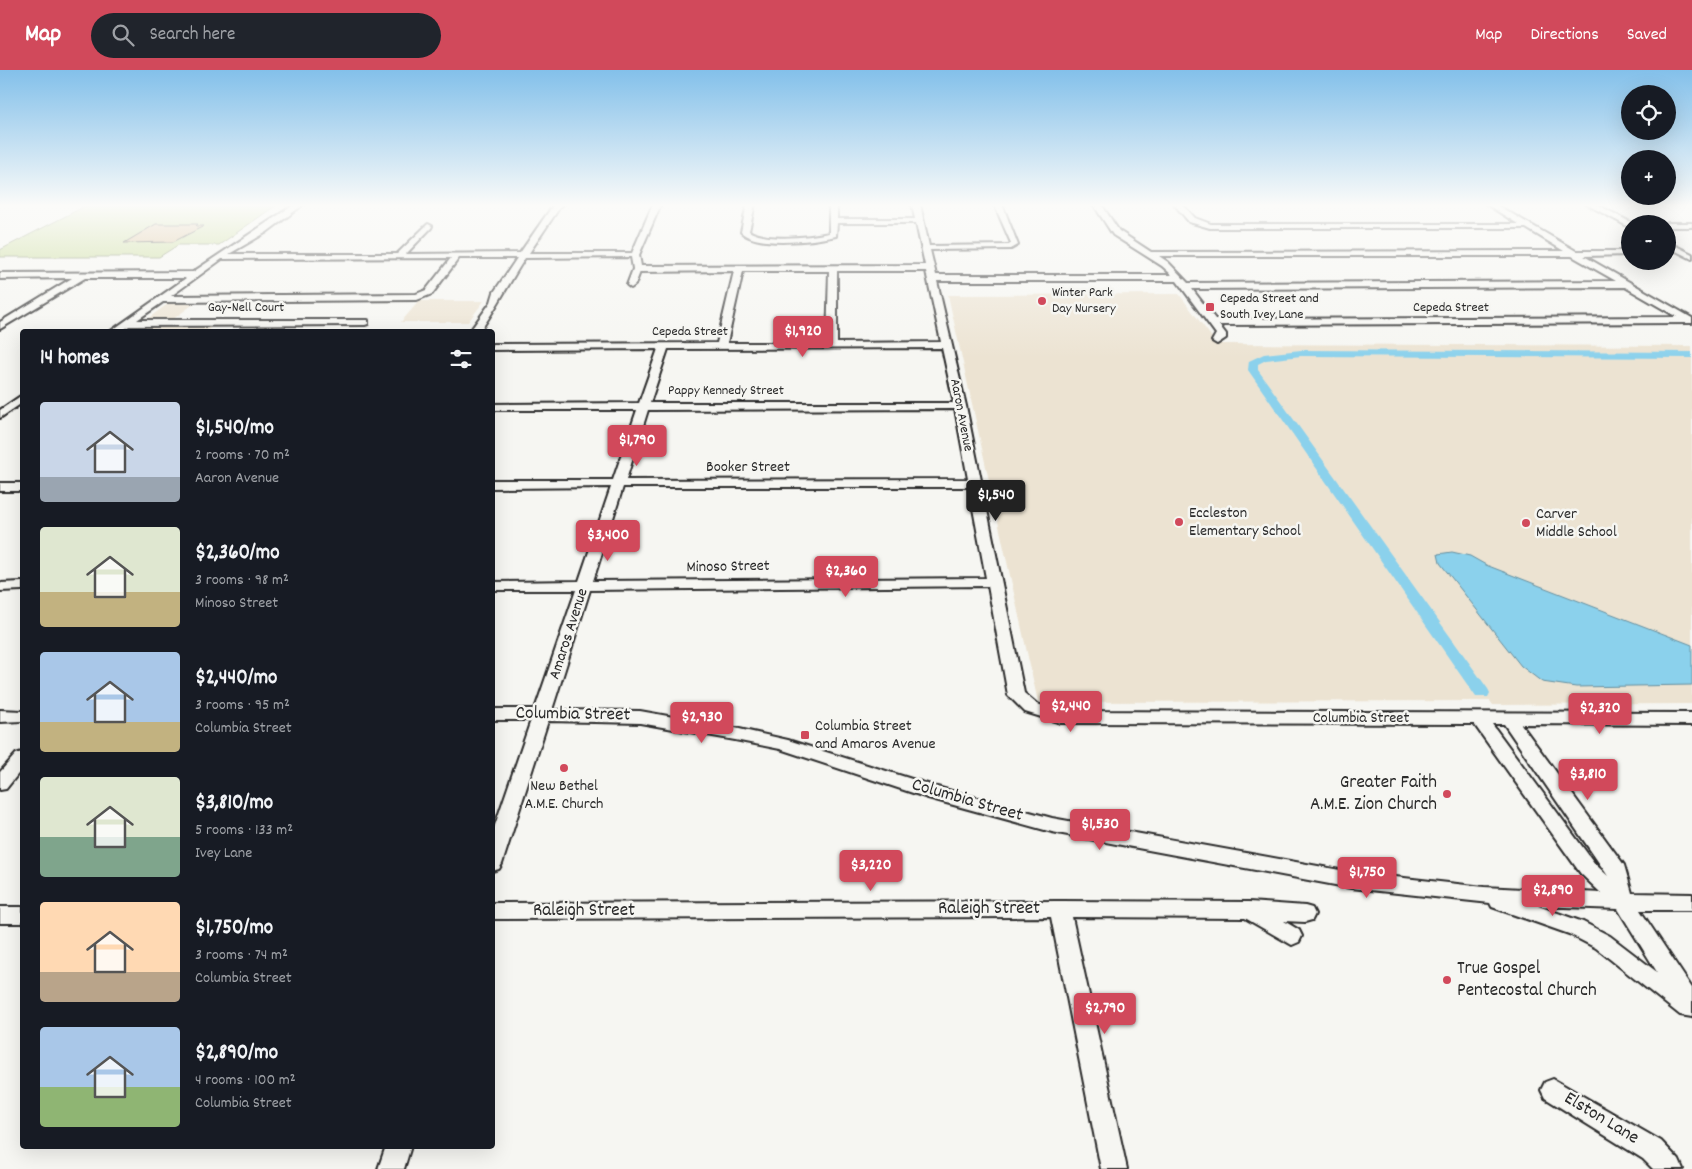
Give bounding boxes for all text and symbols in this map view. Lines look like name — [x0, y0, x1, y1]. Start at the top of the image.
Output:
search box — [91, 13, 441, 58]
text: Map — [25, 18, 61, 52]
icon: search — [109, 21, 137, 49]
text: Search here — [149, 22, 235, 49]
text: Map — [1475, 23, 1502, 48]
text: Directions — [1530, 23, 1599, 48]
text: Saved — [1627, 23, 1667, 48]
map controls — [1621, 85, 1676, 270]
button: locate — [1621, 85, 1676, 140]
button: + — [1621, 150, 1676, 205]
button: − — [1621, 215, 1676, 270]
place label: Winter Park Day Nursery — [1052, 283, 1116, 319]
place label: Cepeda Street and South Ivey Lane — [1220, 289, 1319, 325]
marker: Winter Park Day Nursery — [1036, 295, 1048, 307]
street label: Gay-Nell Court — [208, 298, 284, 318]
street label: Cepeda Street — [1413, 298, 1489, 318]
marker: Cepeda Street and South Ivey Lane — [1204, 301, 1216, 313]
pin: $1,920 — [762, 316, 844, 358]
text: $1,920 — [784, 320, 822, 343]
street label: Cepeda Street — [652, 322, 728, 342]
text: 14 homes — [40, 344, 110, 374]
icon: filters — [447, 345, 475, 373]
street label: Aaron Avenue — [944, 377, 978, 453]
street label: Pappy Kennedy Street — [668, 381, 784, 401]
text: $1,540/mo — [195, 414, 274, 444]
icon: home — [80, 422, 140, 482]
pin: $1,790 — [596, 424, 678, 467]
text: $1,790 — [619, 429, 655, 452]
text: 2 rooms · 70 m² — [195, 444, 290, 467]
street label: Booker Street — [706, 456, 790, 479]
text: Aaron Avenue — [195, 467, 279, 490]
pin: $1,540 — [955, 480, 1037, 522]
text: $1,540 — [977, 484, 1015, 507]
place label: Eccleston Elementary School — [1189, 502, 1301, 543]
place label: Carver Middle School — [1536, 503, 1617, 544]
marker: Eccleston Elementary School — [1173, 516, 1185, 528]
marker: Carver Middle School — [1520, 517, 1532, 529]
pin: $3,400 — [567, 520, 649, 562]
text: $3,400 — [587, 524, 629, 547]
text: $2,360/mo — [195, 539, 280, 569]
icon: home — [80, 547, 140, 607]
street label: Minoso Street — [686, 555, 770, 579]
pin: $2,360 — [805, 556, 887, 598]
text: $2,360 — [825, 560, 867, 583]
text: 3 rooms · 98 m² — [195, 569, 289, 592]
street label: Amaros Avenue — [543, 586, 595, 682]
text: Minoso Street — [195, 592, 278, 615]
text: $2,440/mo — [195, 664, 277, 694]
icon: home — [80, 672, 140, 732]
pin: $2,440 — [1030, 690, 1112, 733]
pin: $2,320 — [1559, 692, 1641, 735]
text: 3 rooms · 95 m² — [195, 694, 290, 717]
text: $2,440 — [1051, 695, 1091, 718]
text: $2,320 — [1580, 697, 1620, 720]
street label: Columbia Street — [515, 701, 631, 729]
pin: $2,930 — [661, 702, 743, 744]
text: $2,930 — [681, 706, 723, 729]
street label: Columbia Street — [1313, 707, 1409, 730]
place label: Columbia Street and Amaros Avenue — [815, 715, 936, 756]
text: Columbia Street — [195, 717, 292, 740]
marker: Columbia Street and Amaros Avenue — [799, 729, 811, 741]
pin: $3,810 — [1547, 758, 1629, 801]
marker: New Bethel A.M.E. Church — [558, 762, 570, 774]
text: $3,810 — [1570, 763, 1606, 786]
place label: Greater Faith A.M.E. Zion Church — [1310, 770, 1437, 819]
street label: Columbia Street — [908, 772, 1026, 830]
place label: New Bethel A.M.E. Church — [525, 775, 603, 816]
marker: Greater Faith A.M.E. Zion Church — [1441, 788, 1453, 800]
text: $3,810/mo — [195, 789, 273, 819]
icon: home — [80, 797, 140, 857]
pin: $1,530 — [1059, 808, 1141, 851]
text: $1,530 — [1081, 813, 1119, 836]
text: 5 rooms · 133 m² — [195, 819, 293, 842]
text: Ivey Lane — [195, 842, 252, 865]
pin: $3,220 — [830, 850, 912, 892]
text: $3,220 — [851, 854, 891, 877]
pin: $1,750 — [1326, 856, 1408, 899]
text: $1,750 — [1349, 861, 1385, 884]
pin: $2,890 — [1512, 874, 1594, 917]
text: $2,890 — [1533, 879, 1573, 902]
street label: Raleigh Street — [938, 896, 1040, 923]
street label: Raleigh Street — [533, 898, 635, 925]
text: $1,750/mo — [195, 914, 273, 944]
icon: home — [80, 922, 140, 982]
text: 3 rooms · 74 m² — [195, 944, 288, 967]
place label: True Gospel Pentecostal Church — [1457, 956, 1597, 1005]
text: Columbia Street — [195, 967, 292, 990]
marker: True Gospel Pentecostal Church — [1441, 974, 1453, 986]
pin: $2,790 — [1064, 992, 1146, 1035]
text: $2,790 — [1085, 997, 1125, 1020]
text: $2,890/mo — [195, 1039, 278, 1069]
icon: home — [80, 1047, 140, 1107]
text: 4 rooms · 100 m² — [195, 1069, 296, 1092]
street label: Elston Lane — [1558, 1086, 1644, 1152]
text: Columbia Street — [195, 1092, 292, 1115]

